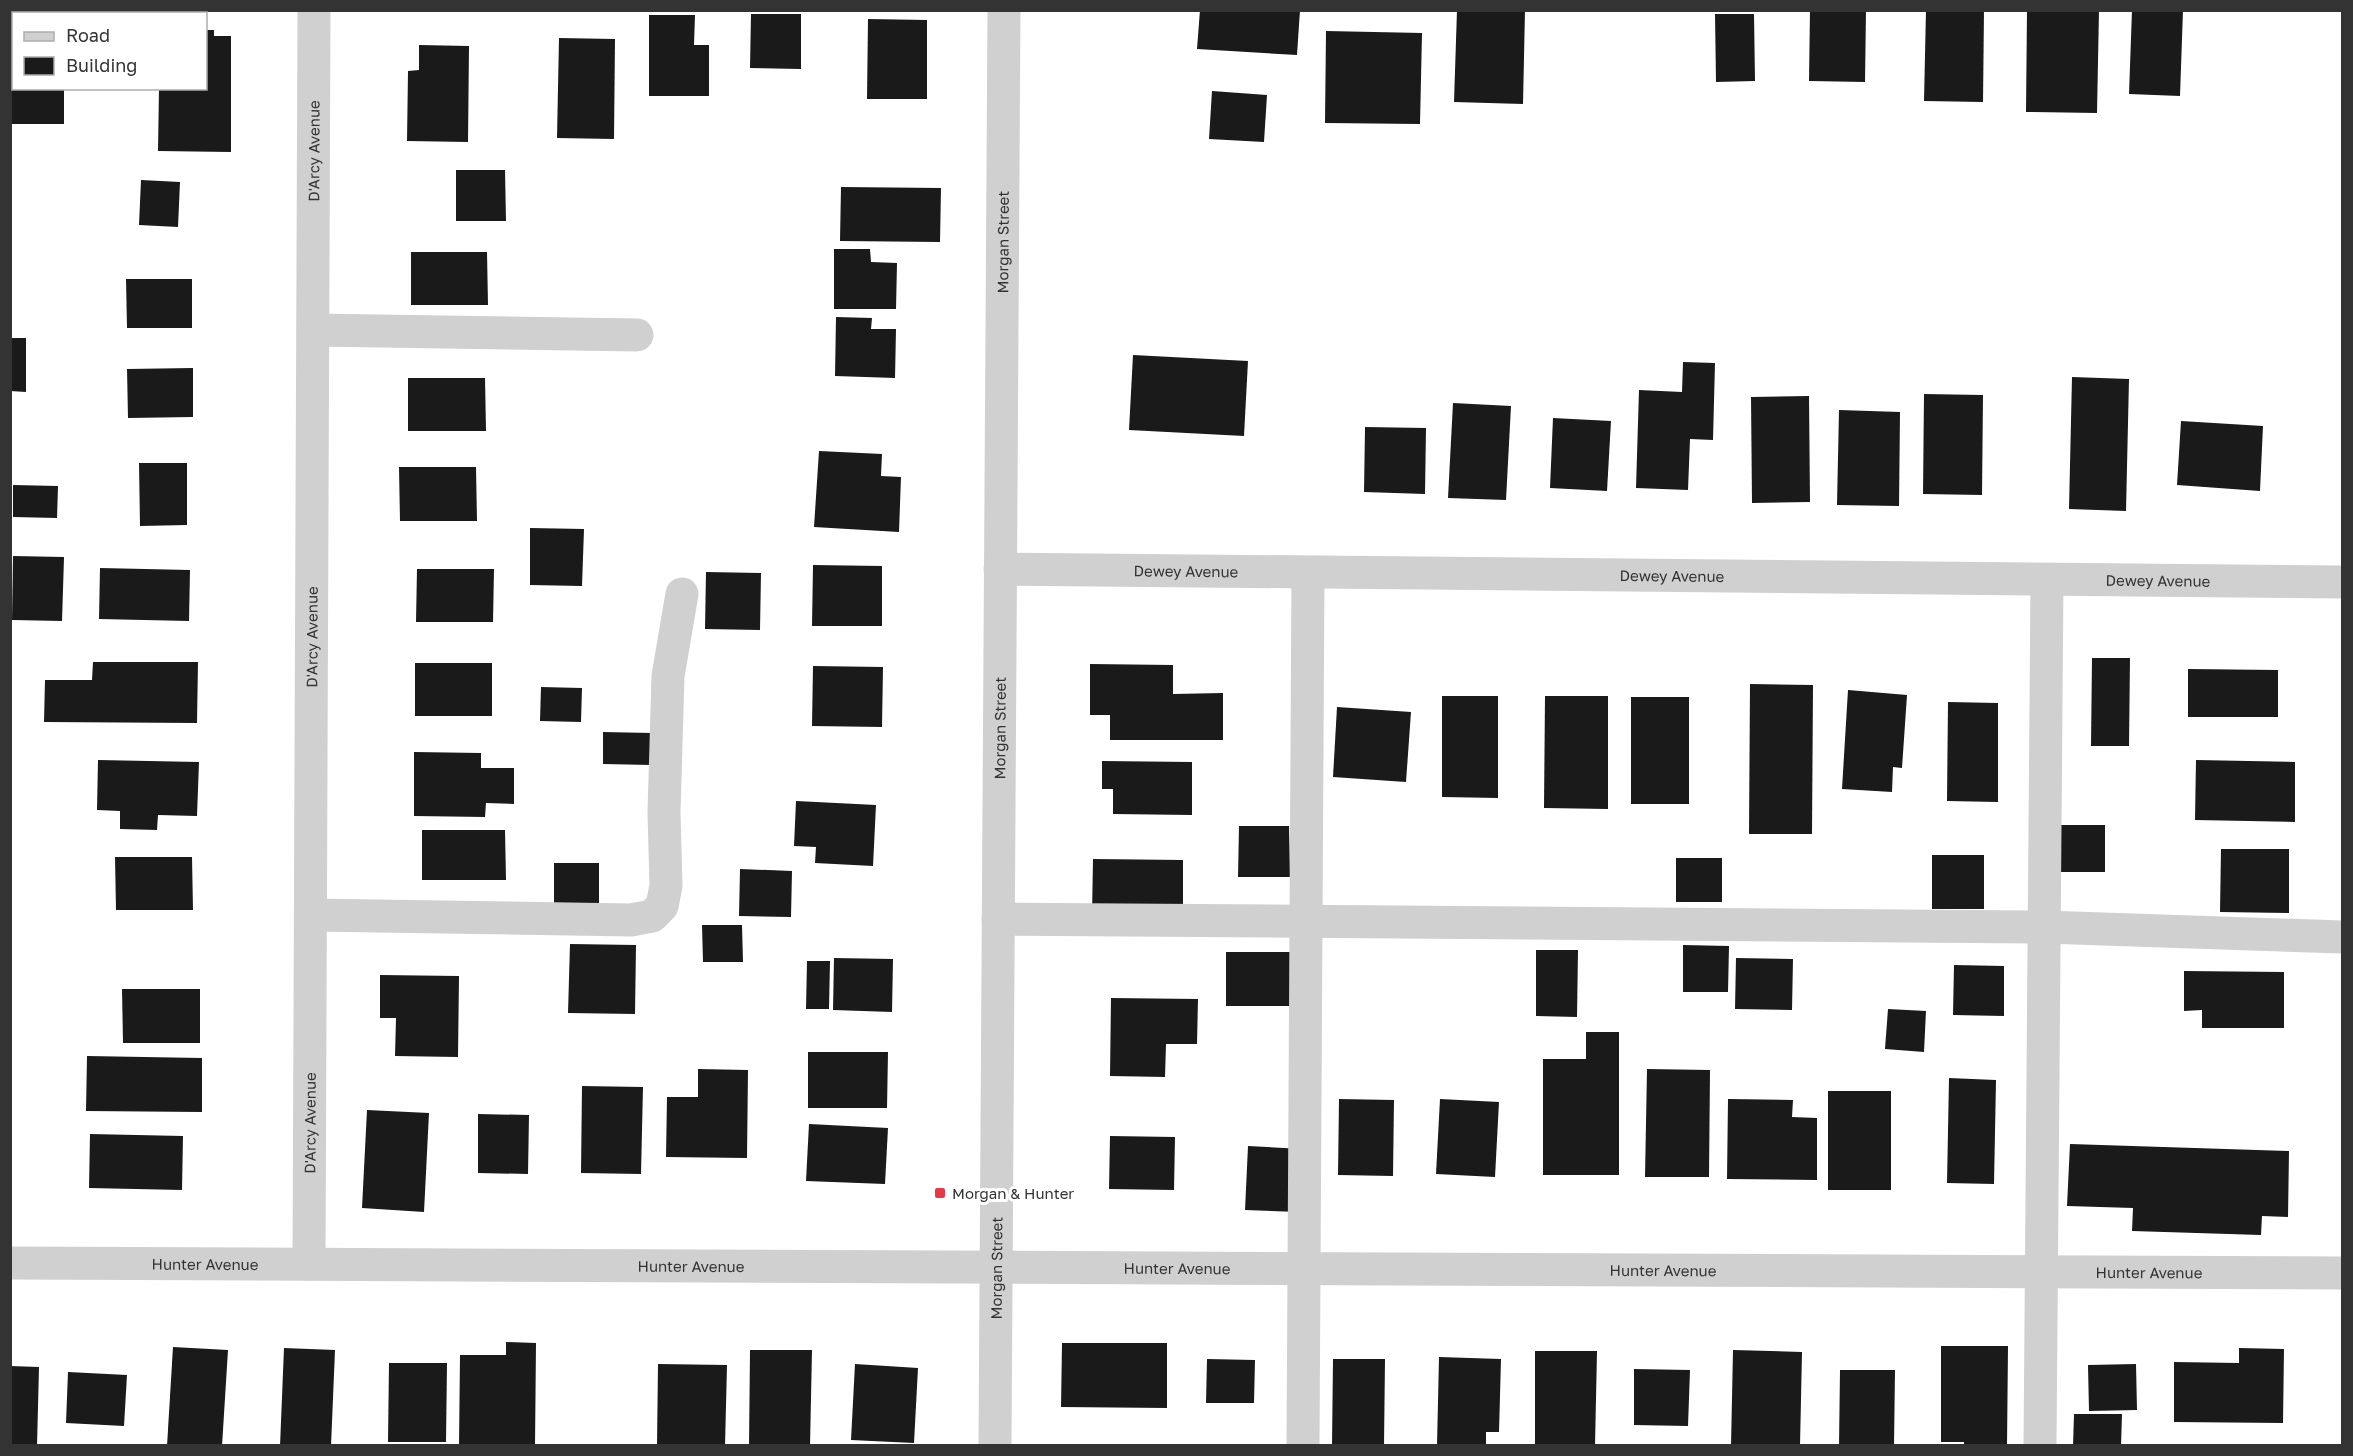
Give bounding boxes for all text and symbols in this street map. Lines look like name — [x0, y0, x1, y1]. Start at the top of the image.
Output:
legend — [12, 12, 207, 90]
text: Road — [66, 24, 110, 46]
text: Building — [66, 54, 137, 76]
street label: D'Arcy Avenue — [304, 100, 323, 202]
street label: Morgan Street — [993, 191, 1012, 293]
street label: Dewey Avenue — [1134, 561, 1239, 580]
street label: Dewey Avenue — [1620, 566, 1725, 585]
street label: Dewey Avenue — [2106, 571, 2211, 590]
street label: D'Arcy Avenue — [302, 586, 321, 688]
street label: Morgan Street — [990, 677, 1009, 779]
street label: D'Arcy Avenue — [300, 1072, 319, 1174]
place label: Morgan & Hunter — [952, 1184, 1074, 1202]
marker: Morgan & Hunter — [933, 1186, 947, 1200]
street label: Morgan Street — [987, 1217, 1005, 1319]
street label: Hunter Avenue — [152, 1255, 259, 1273]
street label: Hunter Avenue — [638, 1257, 745, 1275]
street label: Hunter Avenue — [1124, 1259, 1231, 1277]
street label: Hunter Avenue — [1610, 1261, 1717, 1279]
street label: Hunter Avenue — [2095, 1263, 2203, 1281]

